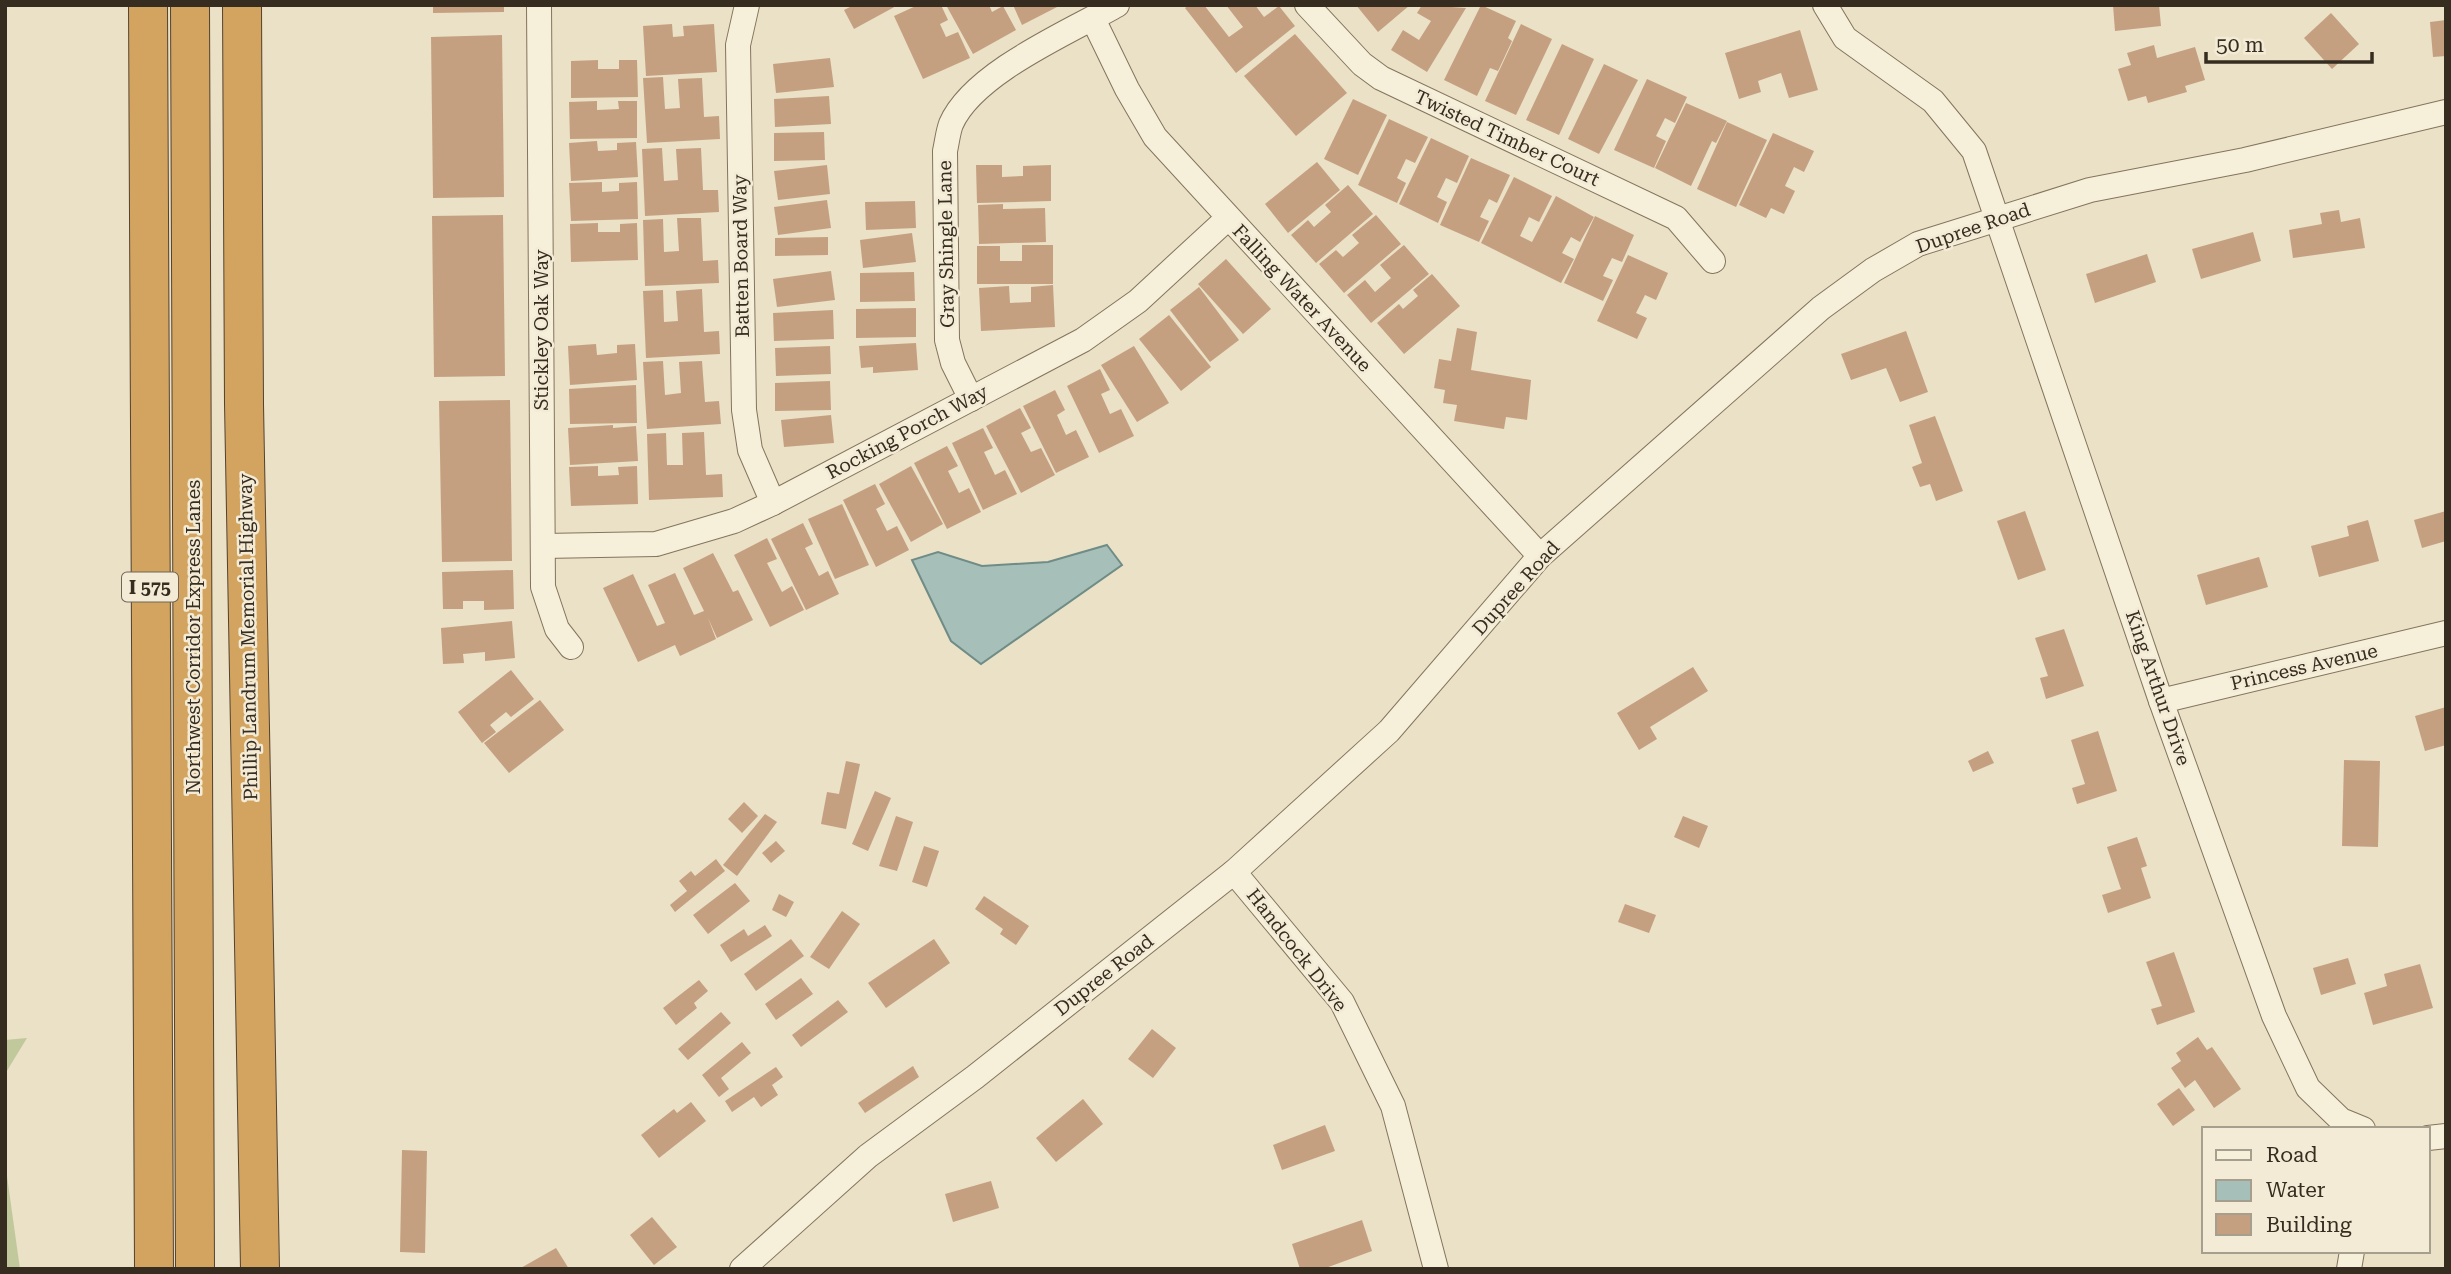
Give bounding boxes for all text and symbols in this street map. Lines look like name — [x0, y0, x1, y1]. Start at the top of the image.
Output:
scale bar — [2206, 21, 2372, 65]
text: 50 m — [2216, 33, 2264, 57]
street label: Twisted Timber Court — [1411, 85, 1603, 191]
street label: Gray Shingle Lane — [933, 160, 959, 328]
street label: Batten Board Way — [728, 173, 754, 338]
street label: Dupree Road — [1913, 198, 2033, 258]
street label: Falling Water Avenue — [1228, 220, 1376, 376]
street label: Stickley Oak Way — [530, 249, 553, 411]
street label: Rocking Porch Way — [822, 379, 992, 484]
street label: Phillip Landrum Memorial Highway — [234, 472, 262, 801]
street label: Northwest Corridor Express Lanes — [182, 480, 205, 794]
street label: Dupree Road — [1468, 536, 1564, 640]
road number: I 575 — [122, 572, 178, 602]
street label: King Arthur Drive — [2121, 607, 2195, 769]
street label: Princess Avenue — [2228, 639, 2380, 695]
street label: Handcock Drive — [1242, 884, 1352, 1016]
street label: Dupree Road — [1050, 929, 1158, 1021]
legend — [2202, 1127, 2430, 1253]
text: Road — [2266, 1143, 2318, 1167]
text: Water — [2266, 1178, 2326, 1202]
text: Building — [2266, 1213, 2352, 1237]

